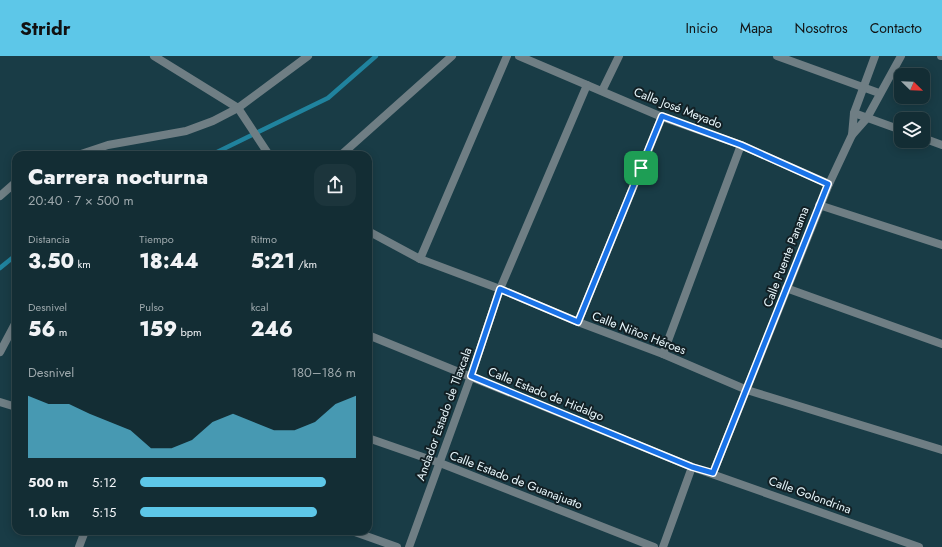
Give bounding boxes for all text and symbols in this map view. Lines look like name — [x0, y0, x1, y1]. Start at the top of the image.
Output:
text: Stridr — [20, 15, 71, 42]
text: Inicio — [685, 18, 718, 38]
text: Mapa — [740, 18, 773, 38]
text: Nosotros — [795, 18, 848, 38]
text: Contacto — [870, 18, 922, 38]
north arrow — [894, 68, 930, 104]
map controls — [894, 68, 930, 148]
street label: Calle José Meyado — [631, 83, 725, 133]
button: layers — [894, 112, 930, 148]
pin — [624, 151, 658, 185]
icon: arrive — [630, 157, 652, 179]
text: Carrera nocturna — [28, 160, 208, 192]
button: share — [314, 164, 356, 206]
text: 20:40 · 7 × 500 m — [28, 191, 134, 210]
street label: Calle Puente Panama — [759, 204, 814, 310]
text: Distancia — [28, 231, 70, 247]
text: Tiempo — [139, 231, 174, 247]
text: Ritmo — [251, 231, 277, 247]
text: 3.50 — [28, 247, 74, 276]
text: 18:44 — [139, 247, 199, 276]
text: 5:21 — [251, 247, 295, 276]
text: km — [74, 256, 91, 272]
text: /km — [295, 256, 317, 272]
text: Desnivel — [28, 299, 67, 315]
text: Pulso — [139, 299, 164, 315]
text: kcal — [251, 299, 268, 315]
street label: Calle Niños Héroes — [589, 307, 689, 359]
text: 56 — [28, 315, 55, 344]
text: 159 — [139, 315, 177, 344]
text: 246 — [251, 315, 293, 344]
text: m — [55, 324, 67, 340]
text: bpm — [177, 324, 202, 340]
street label: Andador Estado de Tlaxcala — [411, 345, 477, 483]
text: Desnivel — [28, 363, 74, 382]
text: 180–186 m — [291, 363, 356, 382]
street label: Calle Estado de Hidalgo — [485, 363, 607, 426]
street label: Calle Estado de Guanajuato — [447, 446, 585, 514]
street label: Calle Golondrina — [766, 472, 854, 518]
text: 500 m — [28, 473, 68, 492]
text: 5:12 — [92, 473, 116, 492]
text: 1.0 km — [28, 503, 69, 522]
text: 5:15 — [92, 503, 116, 522]

